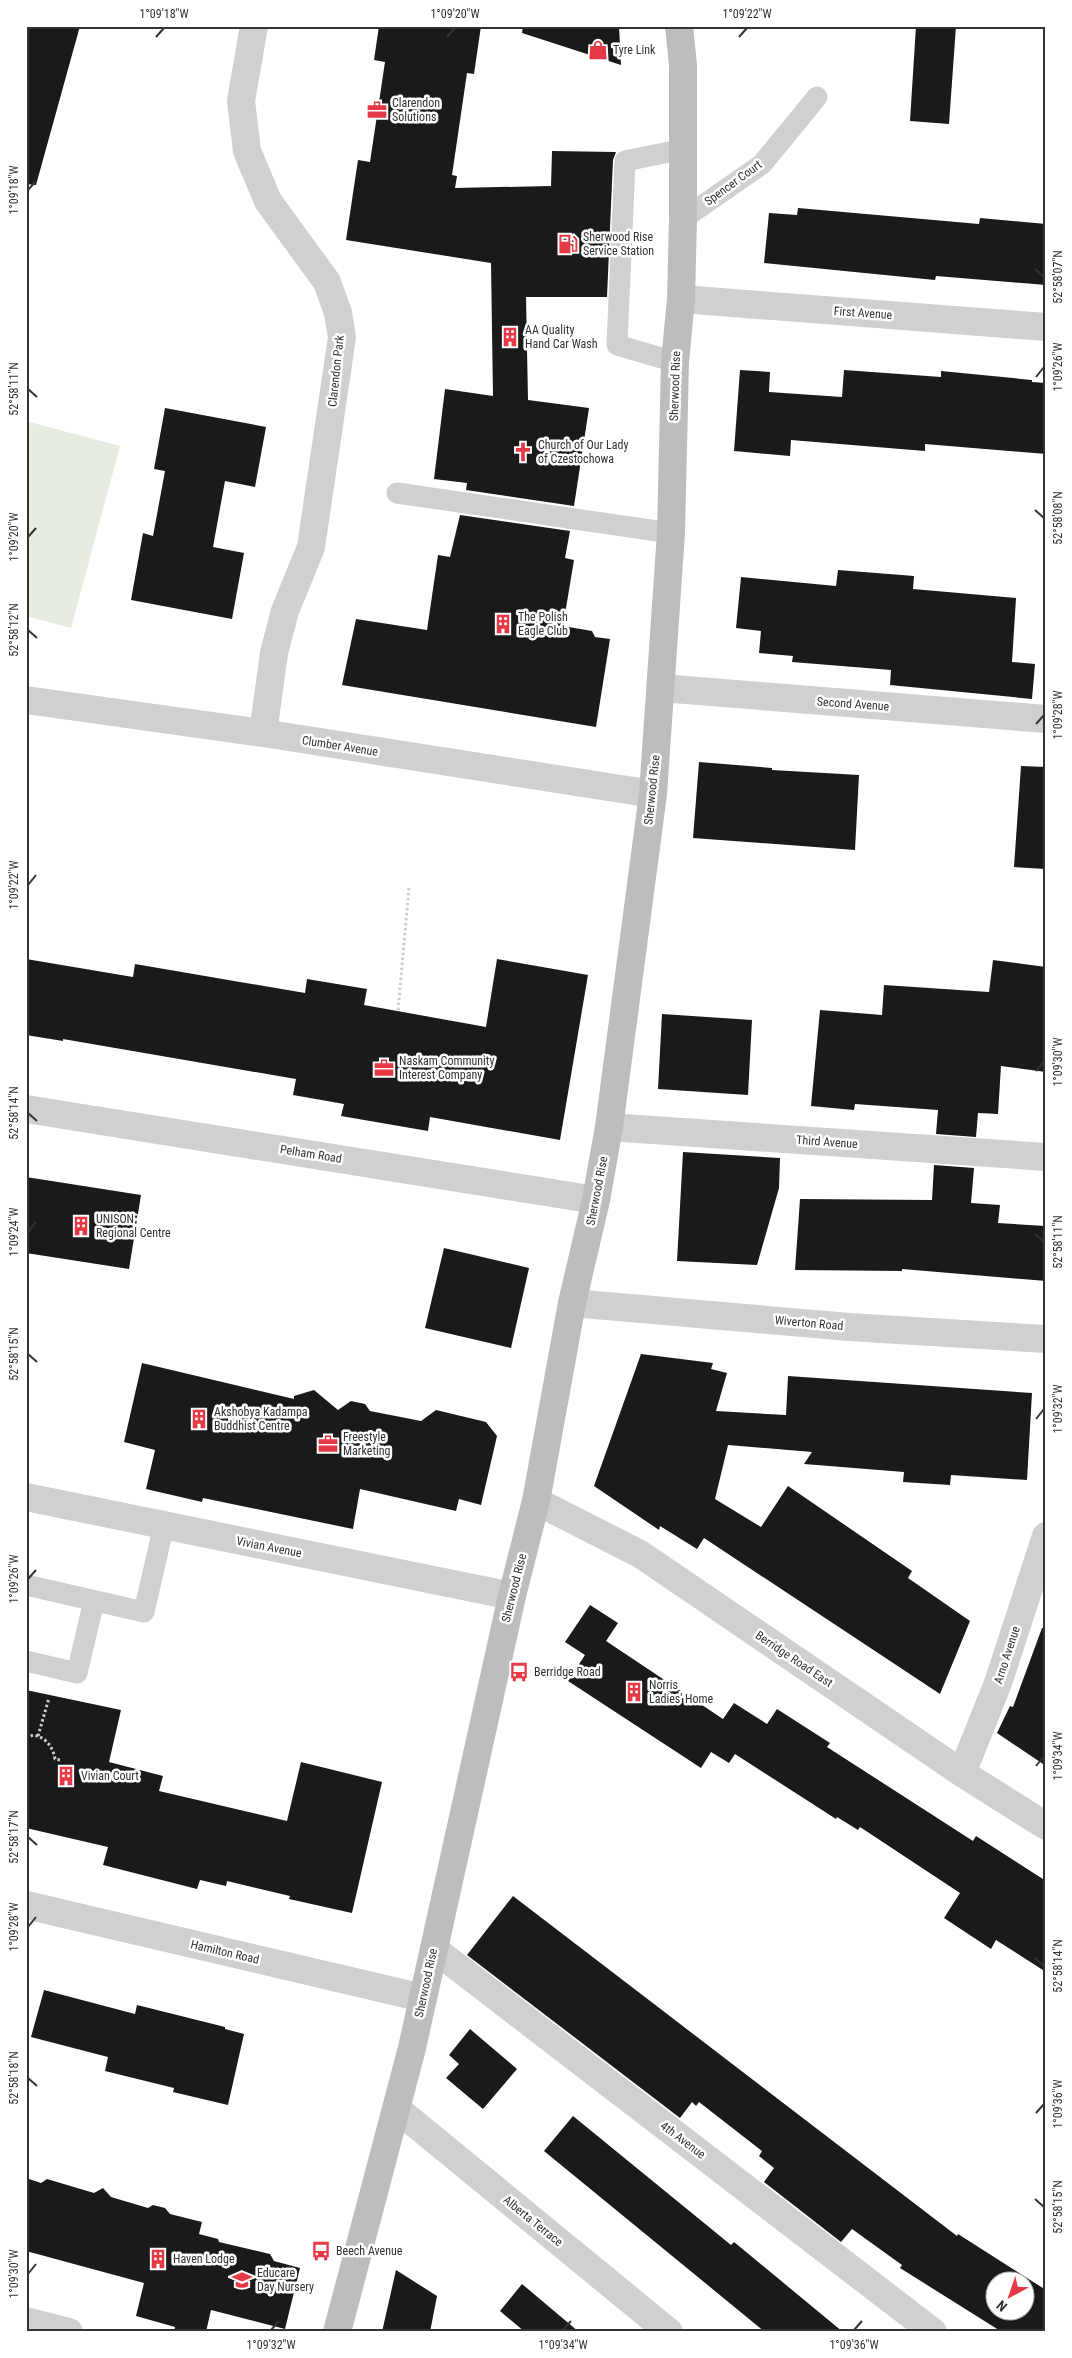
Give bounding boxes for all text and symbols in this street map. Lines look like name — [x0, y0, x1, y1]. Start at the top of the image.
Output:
text: 1°09'18"W — [139, 7, 189, 21]
text: 1°09'20"W — [430, 7, 480, 21]
text: 1°09'22"W — [722, 7, 772, 21]
shop icon: Tyre Link — [587, 39, 609, 61]
place label: Tyre Link — [613, 43, 656, 57]
place label: Clarendon Solutions — [392, 96, 440, 124]
office icon: Clarendon Solutions — [366, 99, 388, 121]
street label: Spencer Court — [702, 157, 765, 208]
text: 1°09'18"W — [7, 165, 21, 215]
place label: Sherwood Rise Service Station — [583, 230, 654, 258]
fuel station icon: Sherwood Rise Service Station — [557, 233, 579, 255]
text: 52°58'07"N — [1051, 250, 1065, 304]
street label: First Avenue — [833, 304, 893, 322]
place label: AA Quality Hand Car Wash — [525, 323, 598, 351]
building icon: AA Quality Hand Car Wash — [499, 326, 521, 348]
street label: Clarendon Park — [325, 334, 347, 408]
text: 1°09'26"W — [1051, 342, 1065, 392]
street label: Sherwood Rise — [667, 350, 683, 421]
text: 52°58'11"N — [7, 362, 21, 416]
place label: Church of Our Lady of Czestochowa — [538, 438, 628, 466]
church icon: Church of Our Lady of Czestochowa — [512, 441, 534, 463]
text: 52°58'08"N — [1051, 491, 1065, 545]
text: 1°09'20"W — [7, 512, 21, 562]
text: 52°58'12"N — [7, 603, 21, 657]
place label: The Polish Eagle Club — [518, 610, 568, 638]
building icon: The Polish Eagle Club — [492, 613, 514, 635]
text: 1°09'28"W — [1051, 690, 1065, 740]
street label: Second Avenue — [816, 694, 890, 714]
street label: Clumber Avenue — [301, 733, 379, 759]
street label: Sherwood Rise — [641, 754, 663, 826]
text: 1°09'22"W — [7, 860, 21, 910]
text: 1°09'30"W — [1051, 1037, 1065, 1087]
place label: Naskam Community Interest Company — [399, 1054, 494, 1082]
office icon: Naskam Community Interest Company — [373, 1057, 395, 1079]
text: 52°58'14"N — [7, 1086, 21, 1140]
street label: Third Avenue — [796, 1133, 859, 1151]
street label: Pelham Road — [279, 1142, 343, 1166]
street label: Sherwood Rise — [583, 1155, 611, 1227]
text: 1°09'24"W — [7, 1207, 21, 1257]
place label: UNISON: Regional Centre — [96, 1212, 171, 1240]
building icon: UNISON: Regional Centre — [70, 1215, 92, 1237]
text: 52°58'11"N — [1051, 1215, 1065, 1269]
street label: Wiverton Road — [774, 1313, 844, 1333]
text: 52°58'15"N — [7, 1327, 21, 1381]
text: 1°09'32"W — [1051, 1384, 1065, 1434]
place label: Akshobya Kadampa Buddhist Centre — [214, 1405, 308, 1433]
building icon: Akshobya Kadampa Buddhist Centre — [188, 1408, 210, 1430]
place label: Freestyle Marketing — [343, 1430, 391, 1458]
office icon: Freestyle Marketing — [317, 1433, 339, 1455]
street label: Vivian Avenue — [235, 1534, 303, 1560]
street label: Sherwood Rise — [499, 1552, 529, 1624]
text: 1°09'26"W — [7, 1554, 21, 1604]
street label: Arno Avenue — [991, 1624, 1023, 1686]
street label: Berridge Road East — [753, 1628, 836, 1690]
bus stop icon: Berridge Road — [508, 1661, 530, 1683]
place label: Berridge Road — [534, 1665, 601, 1679]
place label: Norris Ladies' Home — [649, 1678, 714, 1706]
building icon: Norris Ladies' Home — [623, 1681, 645, 1703]
text: 1°09'34"W — [1051, 1731, 1065, 1781]
building icon: Vivian Court — [55, 1765, 77, 1787]
place label: Vivian Court — [81, 1769, 139, 1783]
text: 52°58'17"N — [7, 1810, 21, 1864]
text: 1°09'28"W — [7, 1902, 21, 1952]
street label: Hamilton Road — [189, 1937, 261, 1967]
text: 52°58'14"N — [1051, 1939, 1065, 1993]
street label: Sherwood Rise — [412, 1947, 440, 2019]
text: 52°58'18"N — [7, 2051, 21, 2105]
text: 1°09'36"W — [1051, 2079, 1065, 2129]
street label: 4th Avenue — [658, 2119, 709, 2162]
text: 52°58'15"N — [1051, 2180, 1065, 2234]
street label: Alberta Terrace — [501, 2193, 566, 2249]
bus stop icon: Beech Avenue — [310, 2240, 332, 2262]
place label: Beech Avenue — [336, 2244, 403, 2258]
building icon: Haven Lodge — [147, 2248, 169, 2270]
text: 1°09'30"W — [7, 2249, 21, 2299]
place label: Haven Lodge — [173, 2252, 235, 2266]
place label: Educare Day Nursery — [257, 2266, 314, 2294]
school or university icon: Educare Day Nursery — [231, 2269, 253, 2291]
north arrow — [984, 2270, 1034, 2320]
text: N — [993, 2297, 1010, 2315]
text: 1°09'32"W — [246, 2338, 296, 2352]
text: 1°09'34"W — [538, 2338, 588, 2352]
text: 1°09'36"W — [829, 2338, 879, 2352]

